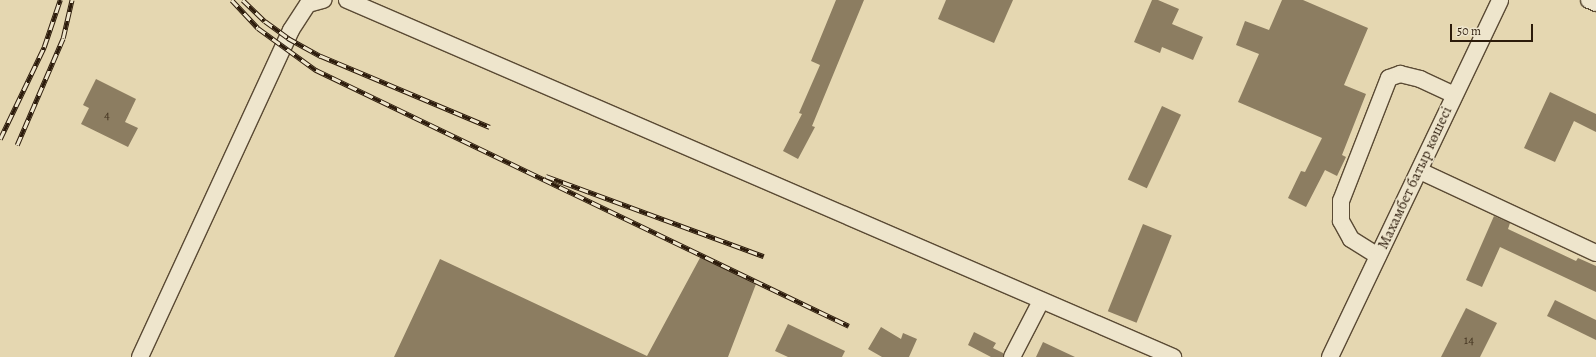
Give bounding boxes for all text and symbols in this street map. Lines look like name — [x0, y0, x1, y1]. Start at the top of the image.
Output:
scale bar — [1452, 16, 1535, 42]
text: 50 m — [1457, 23, 1481, 39]
street label: Махамбет батыр көшесі — [1374, 104, 1456, 252]
house number: 4 — [104, 107, 110, 123]
house number: 14 — [1464, 332, 1474, 348]

